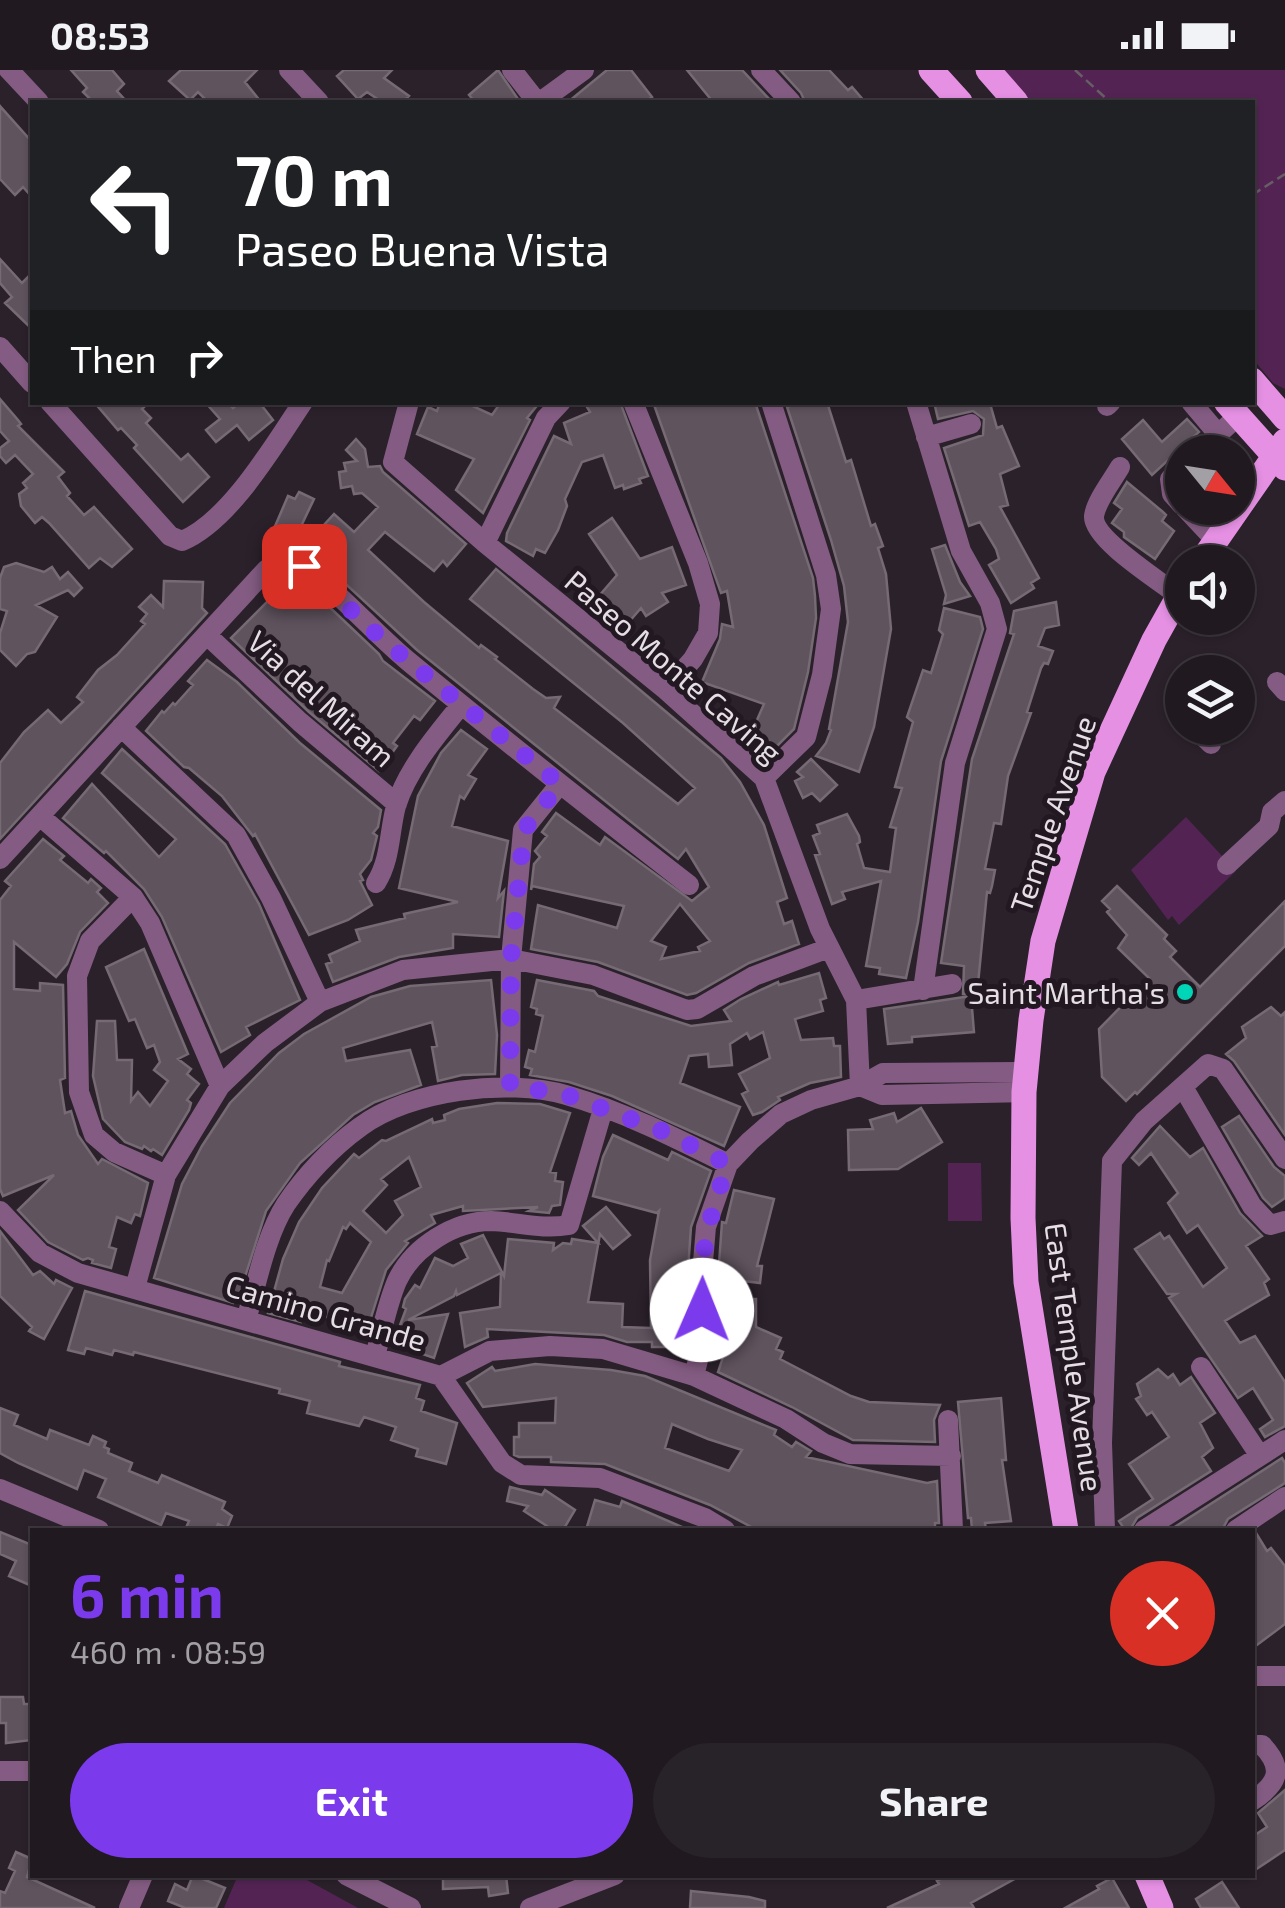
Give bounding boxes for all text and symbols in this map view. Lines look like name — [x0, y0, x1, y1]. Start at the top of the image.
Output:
text: 08:53 — [50, 12, 150, 58]
text: 70 m — [235, 136, 393, 220]
icon: left — [70, 140, 200, 270]
text: Paseo Buena Vista — [235, 221, 610, 275]
icon: right — [177, 330, 232, 385]
text: Then — [70, 335, 157, 381]
north arrow — [1165, 435, 1255, 525]
map controls — [1165, 435, 1255, 745]
pin — [262, 524, 347, 609]
icon: arrive — [277, 539, 332, 594]
button: sound — [1165, 545, 1255, 635]
street label: Paseo Monte Caving — [558, 562, 790, 770]
street label: Via del Miram — [241, 623, 403, 773]
button: layers — [1165, 655, 1255, 745]
street label: Temple Avenue — [1002, 711, 1102, 917]
place label: Saint Martha's — [967, 974, 1165, 1010]
marker: Saint Martha's — [1174, 981, 1196, 1003]
street label: East Temple Avenue — [1038, 1220, 1112, 1494]
position arrow — [650, 1258, 754, 1362]
street label: Camino Grande — [222, 1266, 430, 1358]
text: 6 min — [70, 1558, 224, 1630]
button: close — [1110, 1561, 1215, 1666]
text: 460 m · 08:59 — [70, 1632, 266, 1670]
button: Exit — [70, 1743, 633, 1858]
button: Share — [653, 1743, 1215, 1858]

